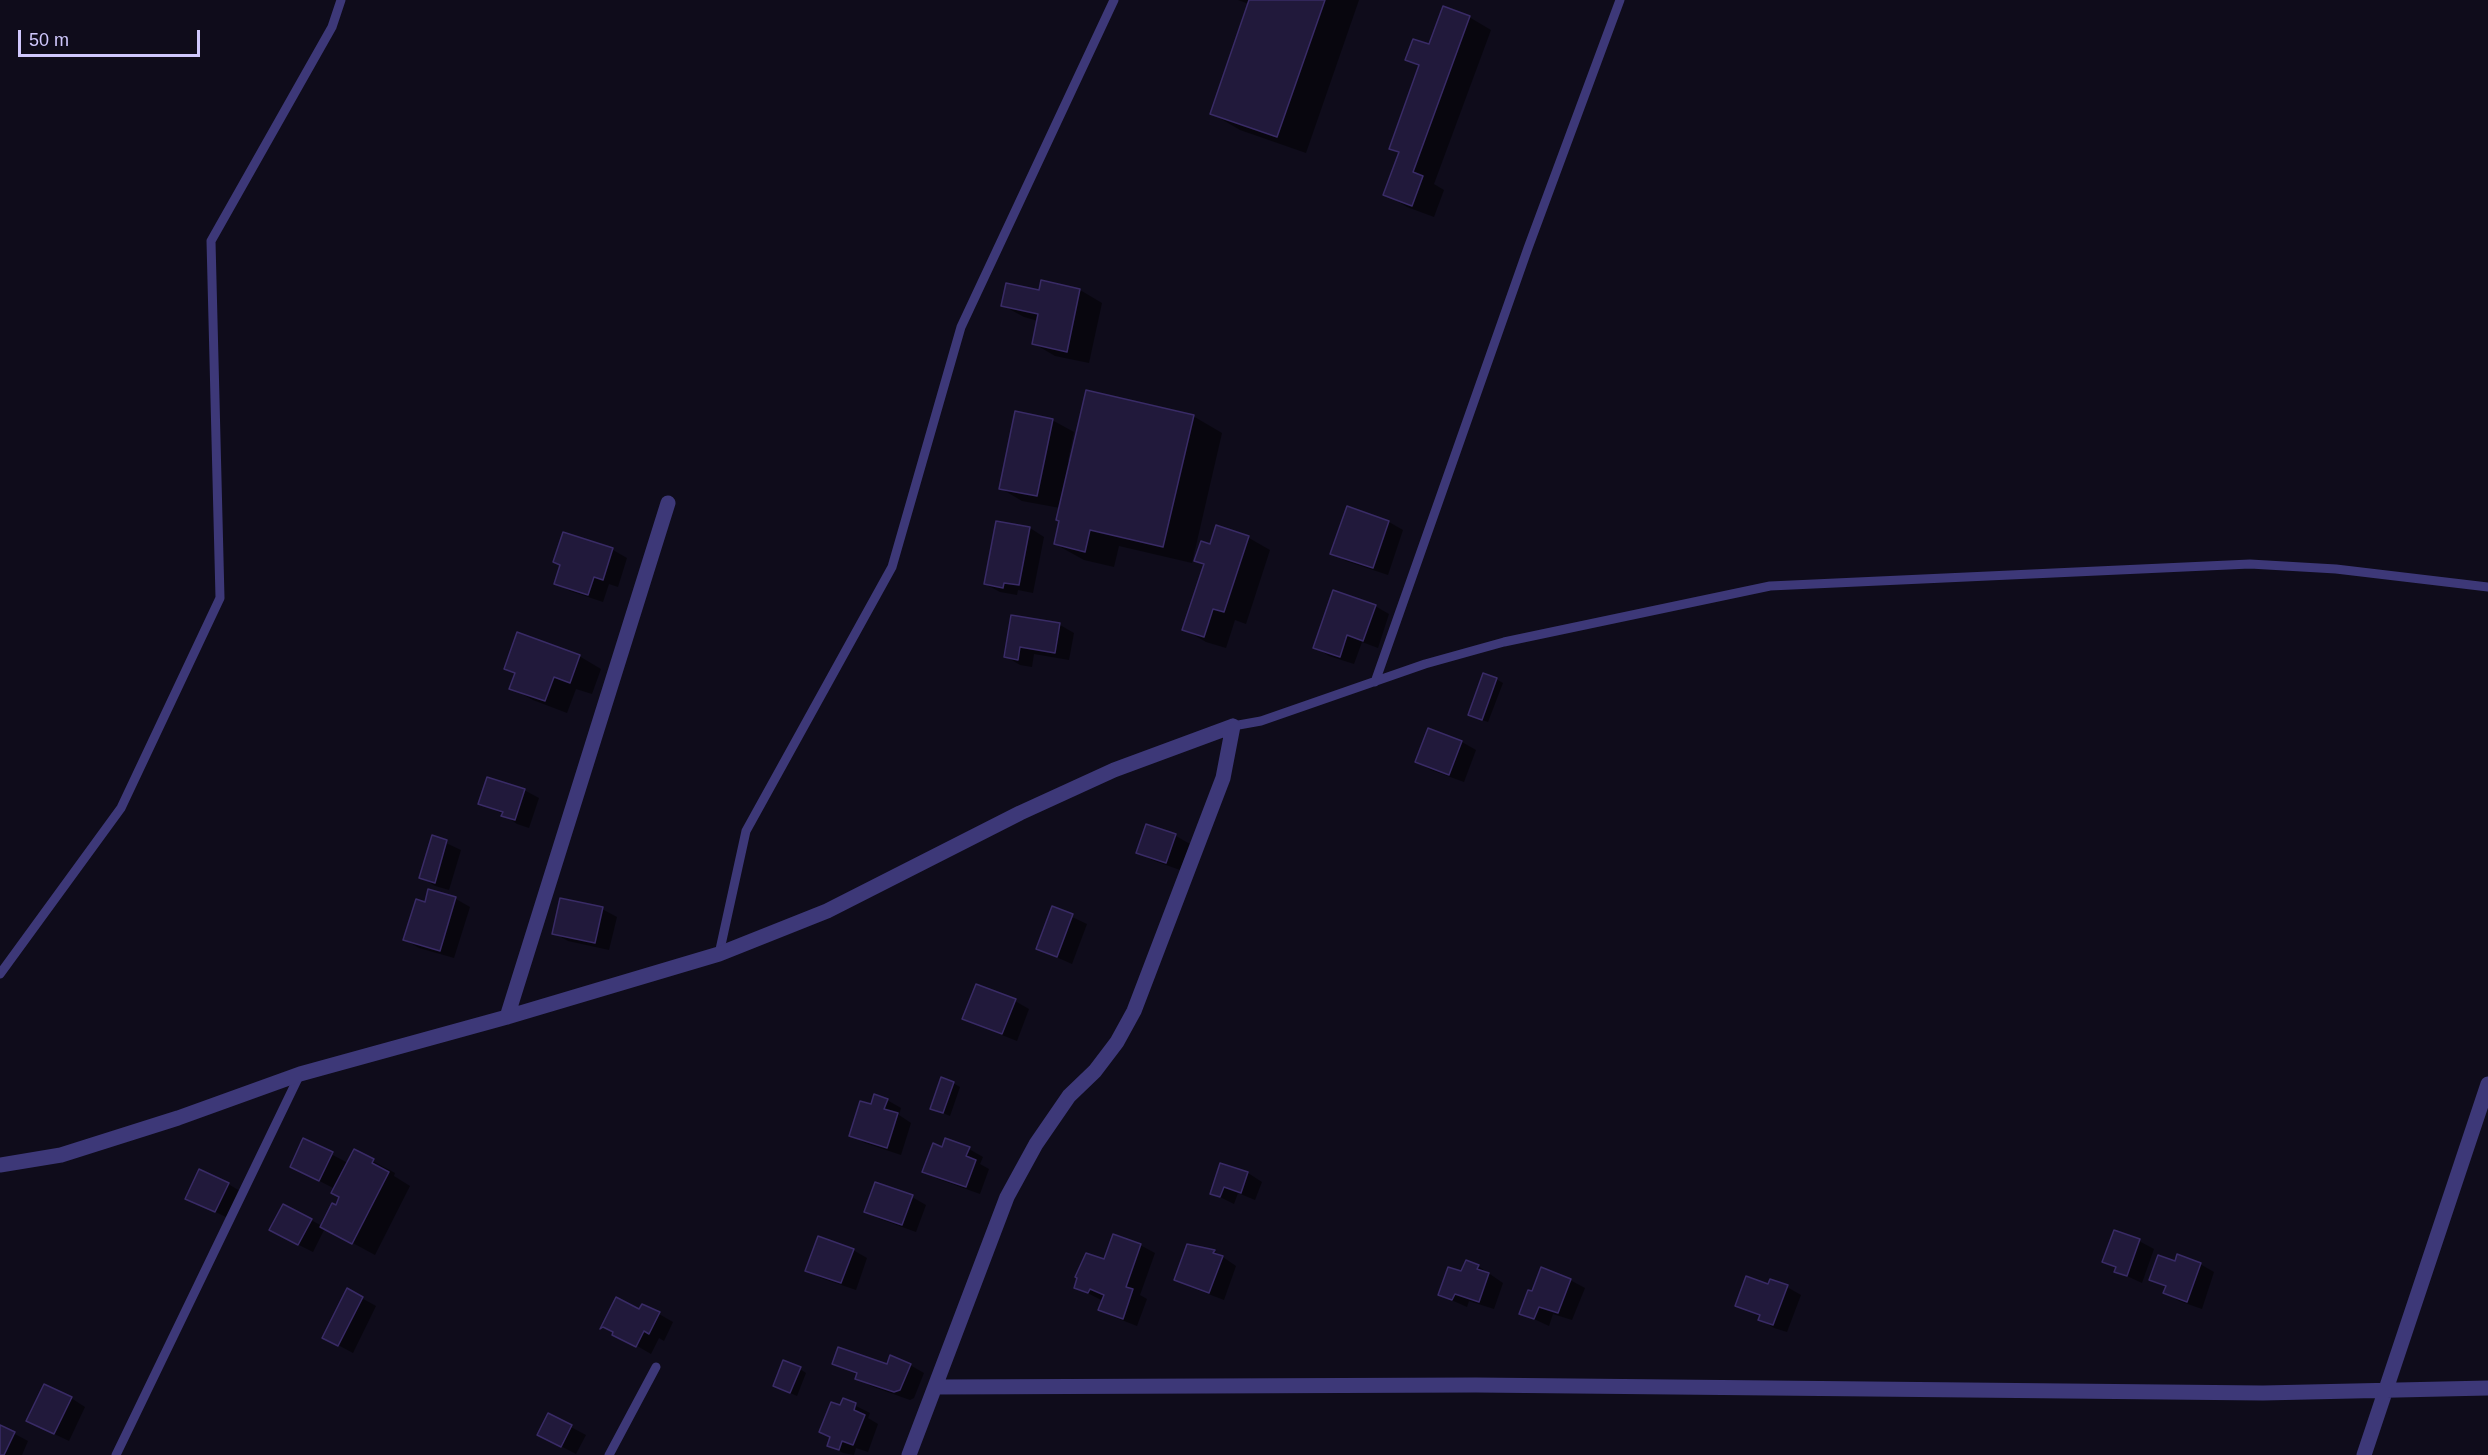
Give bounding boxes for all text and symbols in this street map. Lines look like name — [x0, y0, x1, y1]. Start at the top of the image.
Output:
scale bar — [21, 18, 202, 56]
text: 50 m — [29, 30, 69, 50]

